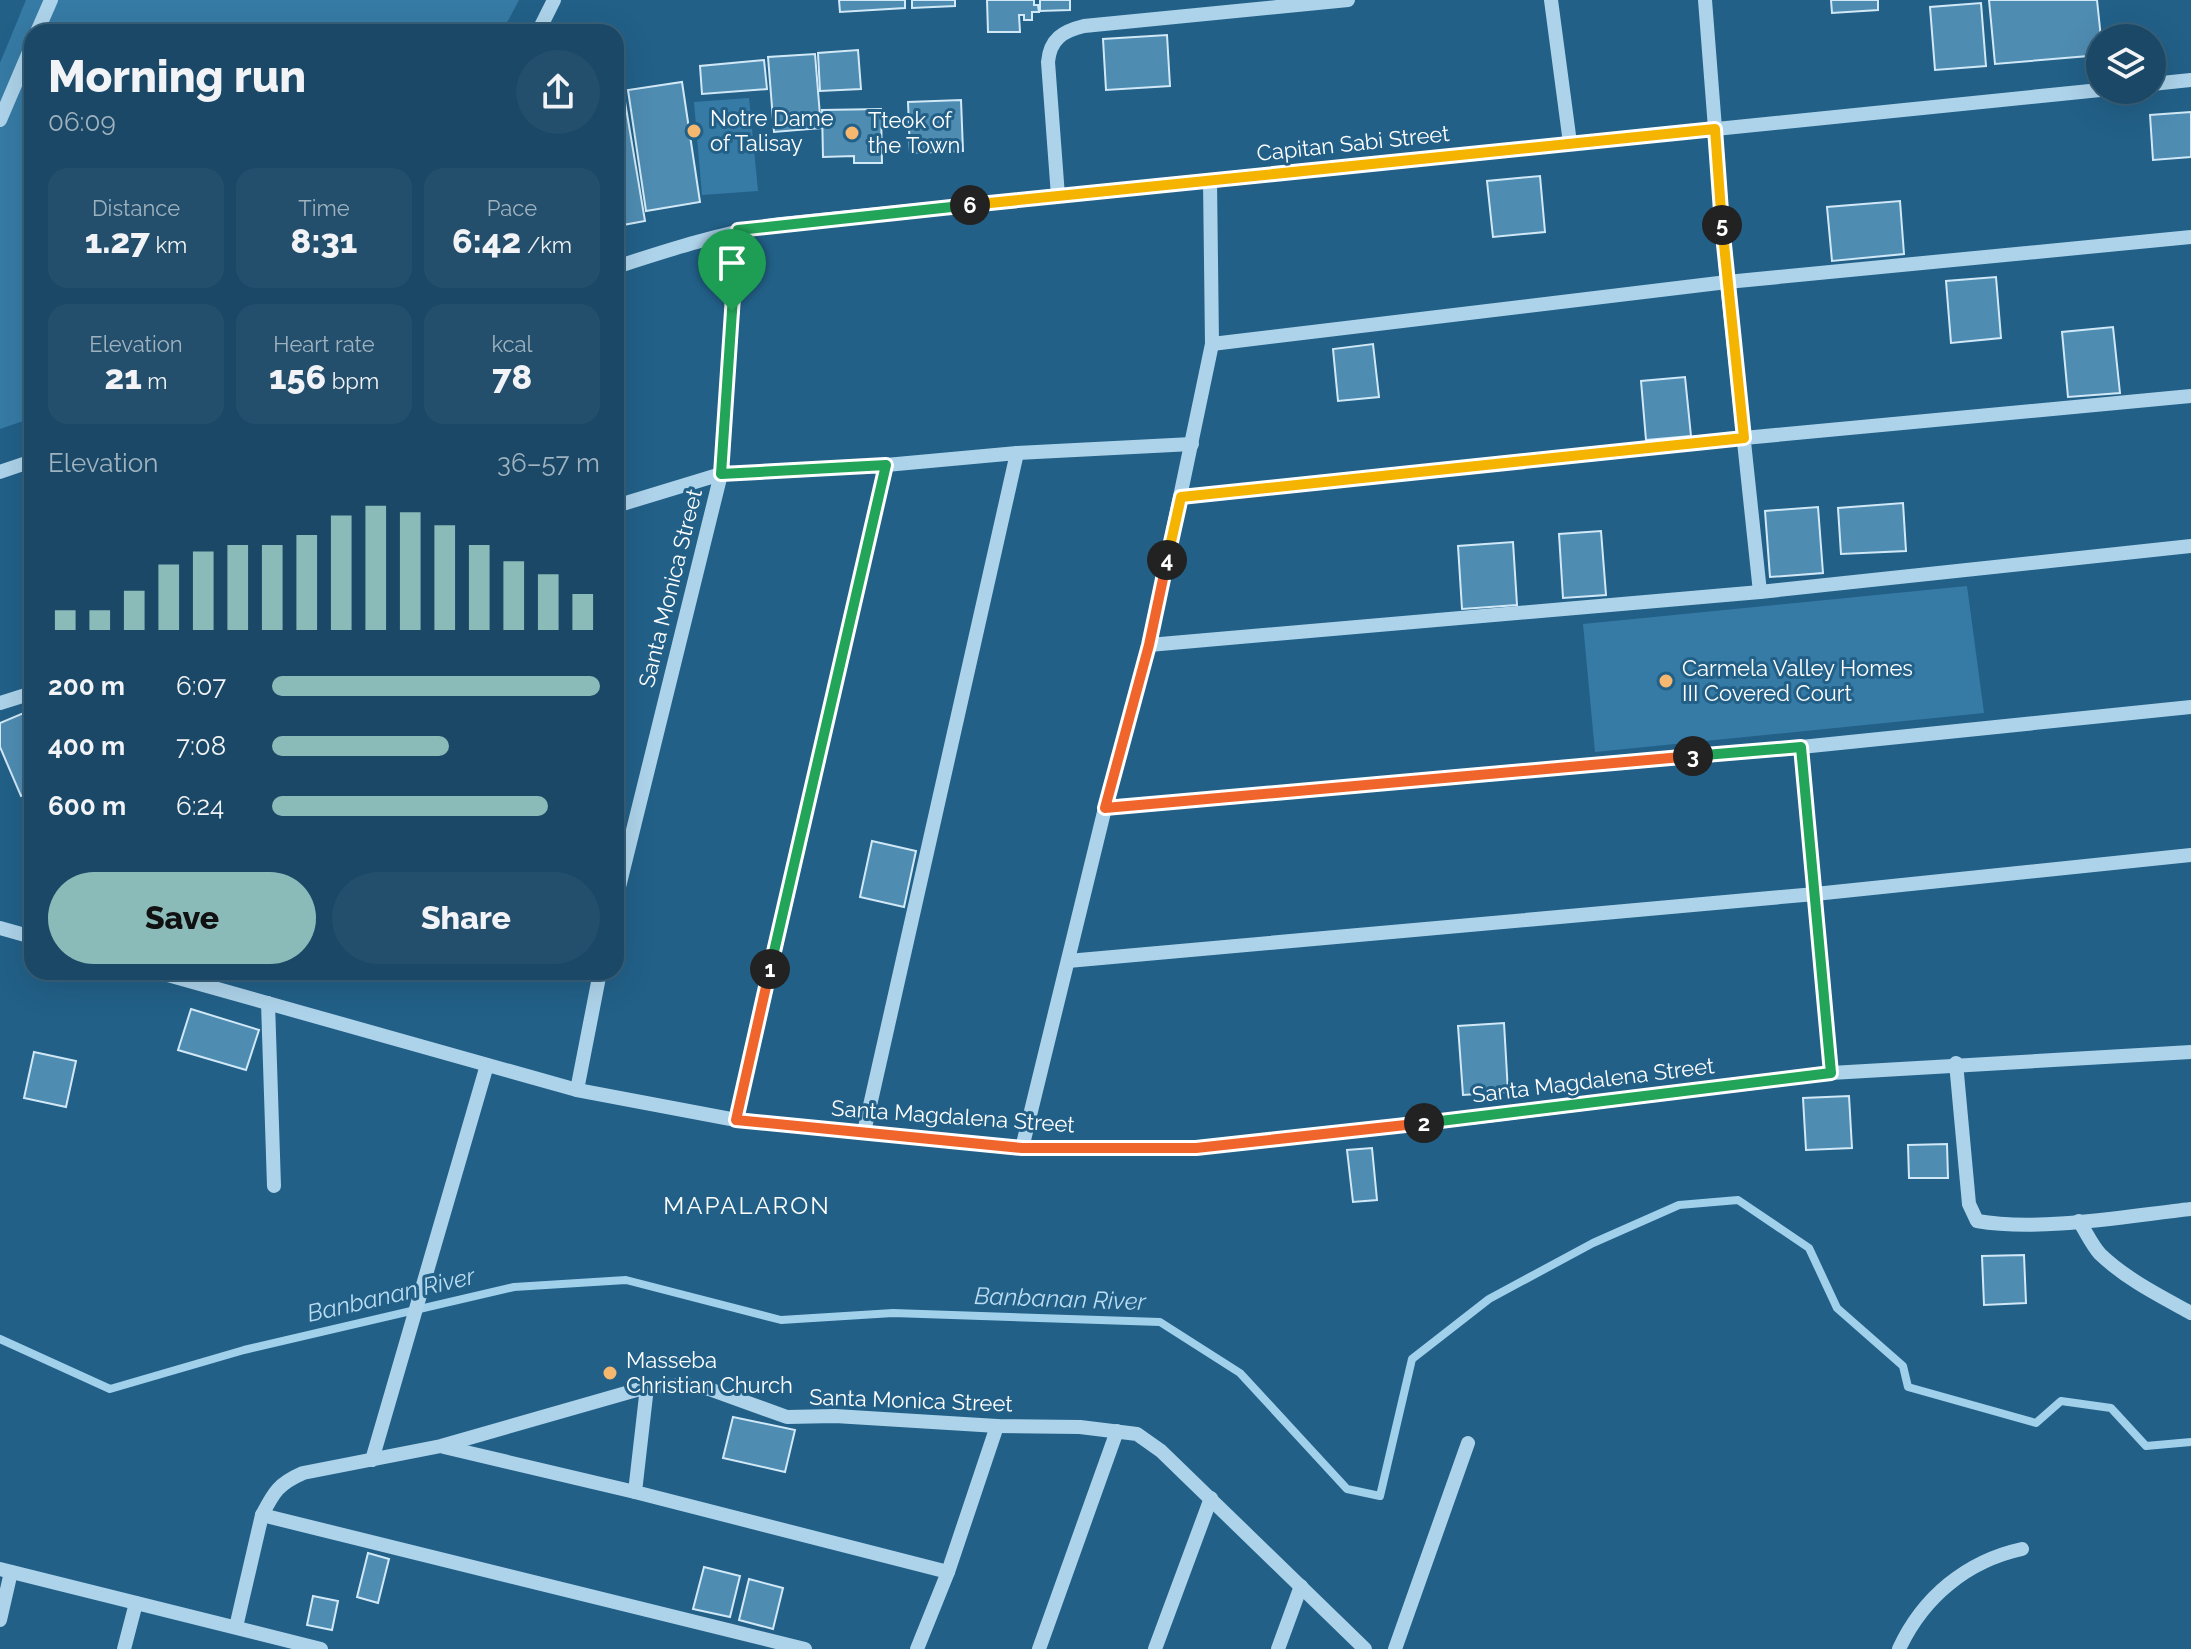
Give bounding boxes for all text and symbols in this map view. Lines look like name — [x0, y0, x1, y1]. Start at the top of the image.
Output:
map controls — [2086, 24, 2166, 104]
button: layers — [2086, 24, 2166, 104]
button: share — [516, 50, 600, 134]
text: Morning run — [48, 51, 306, 102]
place label: Notre Dame of Talisay — [710, 105, 834, 156]
text: 06:09 — [48, 107, 116, 137]
place label: Tteok of the Town — [868, 107, 960, 158]
street label: Capitan Sabi Street — [1255, 120, 1451, 166]
marker: Notre Dame of Talisay — [685, 122, 703, 140]
marker: Tteok of the Town — [843, 124, 861, 142]
pin: 6 — [950, 185, 990, 225]
text: 6 — [963, 192, 977, 218]
text: Distance — [92, 195, 180, 221]
text: Time — [298, 195, 350, 221]
text: Pace — [487, 195, 537, 221]
pin: 5 — [1702, 205, 1742, 245]
text: 5 — [1716, 212, 1728, 238]
text: 1.27 — [85, 221, 150, 261]
text: 8:31 — [291, 221, 357, 261]
text: 6:42 — [452, 221, 521, 261]
pin — [698, 229, 766, 311]
text: km — [150, 232, 187, 258]
text: /km — [521, 232, 572, 258]
icon: arrive — [710, 241, 754, 285]
text: Elevation — [89, 331, 183, 357]
text: Heart rate — [273, 331, 375, 357]
text: kcal — [491, 331, 533, 357]
text: 21 — [104, 357, 142, 397]
text: 156 — [269, 357, 326, 397]
text: 78 — [492, 357, 532, 397]
text: m — [142, 368, 168, 394]
text: bpm — [326, 368, 379, 394]
text: Elevation — [48, 448, 158, 478]
text: 36–57 m — [497, 448, 600, 478]
street label: Santa Monica Street — [633, 486, 707, 690]
pin: 4 — [1147, 540, 1187, 580]
text: 4 — [1161, 547, 1173, 573]
place label: Carmela Valley Homes III Covered Court — [1682, 655, 1913, 706]
text: 200 m — [48, 671, 125, 701]
text: 6:07 — [176, 671, 226, 701]
marker: Carmela Valley Homes III Covered Court — [1657, 672, 1675, 690]
text: 400 m — [48, 731, 125, 761]
text: 7:08 — [176, 731, 226, 761]
pin: 3 — [1673, 736, 1713, 776]
text: 3 — [1687, 743, 1699, 769]
text: 600 m — [48, 791, 126, 821]
text: 6:24 — [176, 791, 224, 821]
button: Save — [48, 872, 316, 964]
button: Share — [332, 872, 600, 964]
pin: 1 — [750, 949, 790, 989]
text: 1 — [765, 956, 775, 982]
street label: Santa Magdalena Street — [1470, 1052, 1716, 1108]
street label: Santa Magdalena Street — [830, 1095, 1076, 1138]
pin: 2 — [1404, 1103, 1444, 1143]
text: 2 — [1418, 1110, 1430, 1136]
district label: MAPALARON — [663, 1191, 831, 1220]
water label: Banbanan River — [304, 1261, 478, 1328]
water label: Banbanan River — [974, 1281, 1147, 1316]
place label: Masseba Christian Church — [626, 1347, 793, 1398]
marker: Masseba Christian Church — [601, 1364, 619, 1382]
street label: Santa Monica Street — [809, 1383, 1014, 1417]

